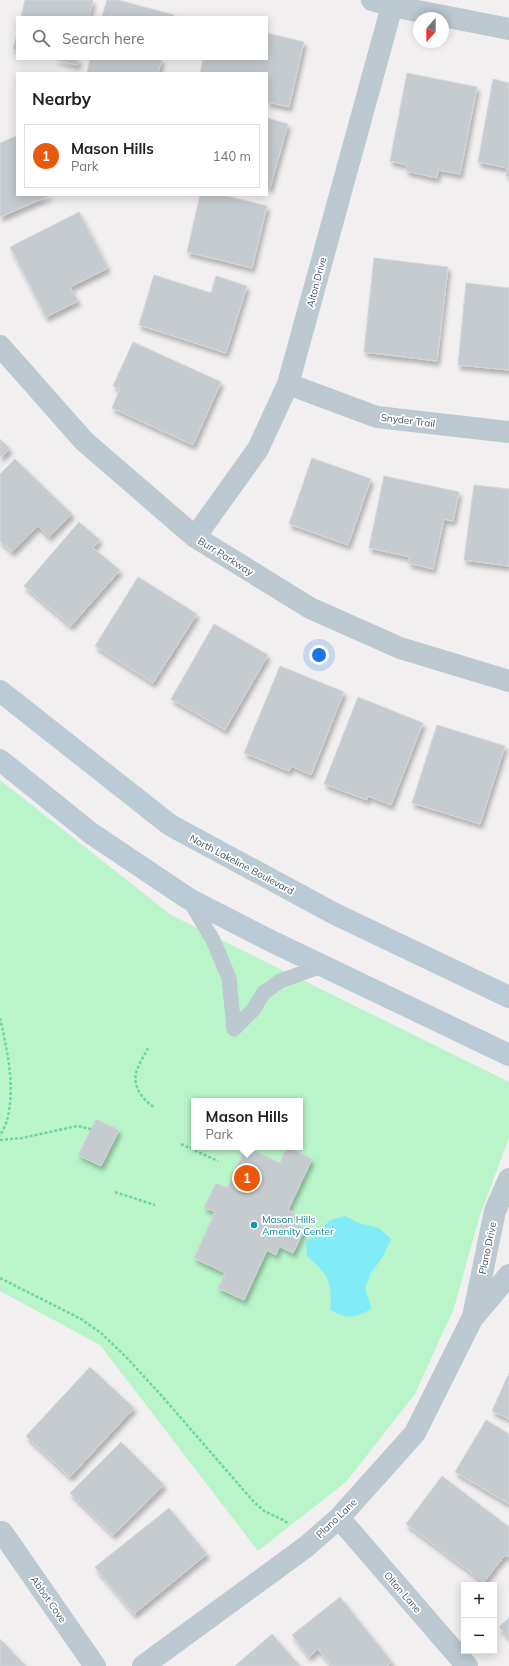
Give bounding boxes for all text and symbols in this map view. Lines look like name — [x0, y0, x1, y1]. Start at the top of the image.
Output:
north arrow — [413, 12, 449, 48]
search box — [16, 16, 268, 60]
icon: search — [30, 27, 52, 49]
text: Search here — [62, 29, 144, 48]
text: Nearby — [32, 88, 91, 109]
text: Mason Hills — [71, 139, 154, 158]
text: 1 — [42, 148, 50, 164]
text: 140 m — [213, 148, 251, 164]
text: Park — [71, 158, 98, 174]
street label: Alton Drive — [304, 256, 329, 309]
street label: Snyder Trail — [380, 411, 436, 430]
street label: Burr Parkway — [195, 534, 257, 579]
your location — [309, 645, 329, 665]
street label: North Lakeline Boulevard — [187, 831, 296, 898]
popup — [191, 1098, 303, 1150]
text: Mason Hills — [206, 1107, 288, 1126]
text: Park — [206, 1126, 233, 1142]
pin: 1 — [234, 1163, 260, 1193]
place label: Mason Hills Amenity Center — [262, 1213, 334, 1238]
marker: Mason Hills Amenity Center — [249, 1220, 259, 1230]
street label: Plano Drive — [476, 1221, 499, 1275]
street label: Plano Lane — [313, 1496, 360, 1541]
street label: Olton Lane — [381, 1569, 424, 1616]
street label: Abbot Cove — [28, 1573, 69, 1625]
map controls — [461, 1582, 497, 1654]
button: + — [461, 1582, 497, 1618]
button: − — [461, 1618, 497, 1654]

